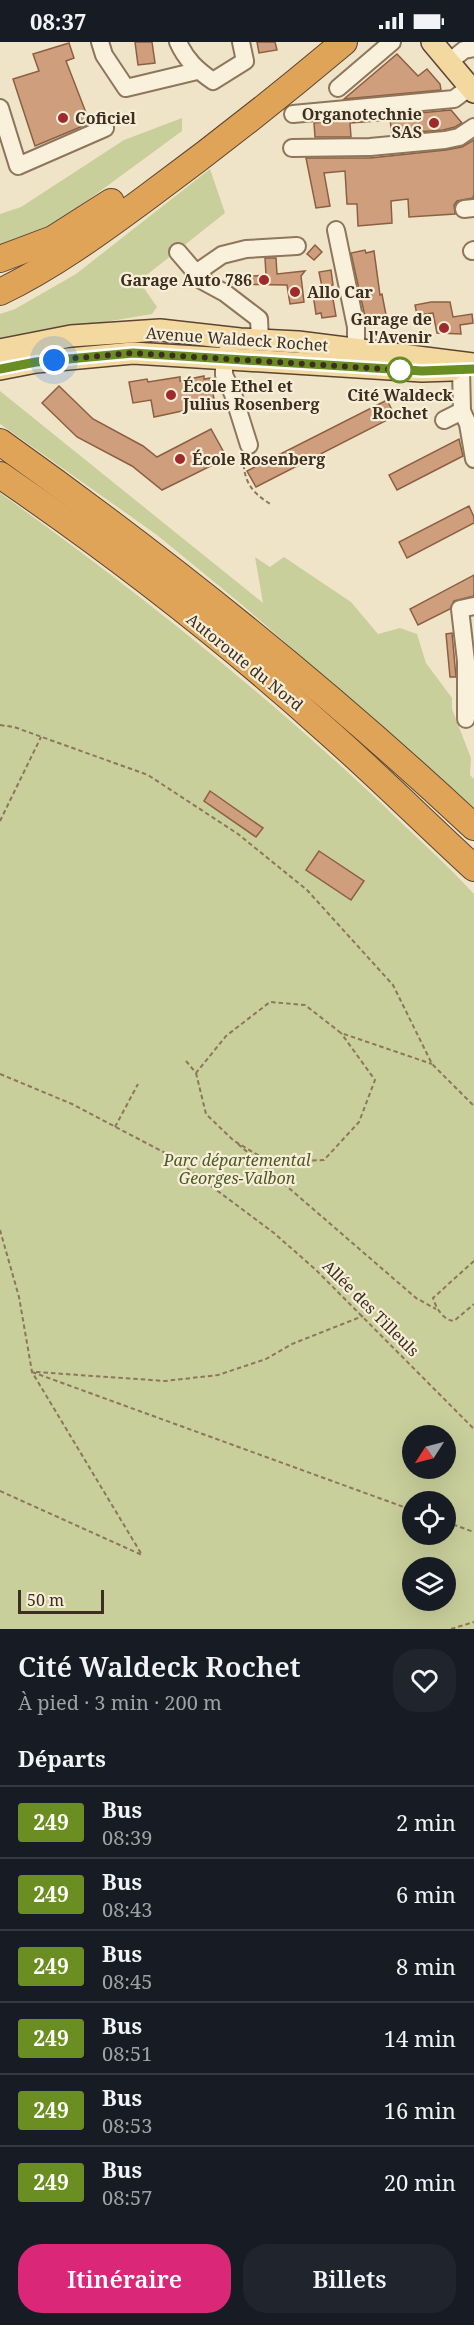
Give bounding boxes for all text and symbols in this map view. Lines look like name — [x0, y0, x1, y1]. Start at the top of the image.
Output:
text: 08:37 — [30, 6, 86, 36]
place label: Organotechnie SAS — [302, 103, 422, 143]
place label: Coficiel — [75, 107, 136, 129]
marker: Coficiel — [56, 111, 70, 125]
marker: Organotechnie SAS — [427, 116, 441, 130]
place label: Garage Auto 786 — [120, 269, 252, 291]
marker: Garage Auto 786 — [257, 273, 271, 287]
place label: Allo Car — [307, 281, 374, 303]
marker: Allo Car — [288, 285, 302, 299]
place label: Garage de l'Avenir — [351, 308, 433, 348]
marker: Garage de l'Avenir — [437, 321, 451, 335]
street label: Avenue Waldeck Rochet — [145, 322, 329, 356]
your location — [39, 345, 69, 375]
marker: Cité Waldeck Rochet — [387, 357, 413, 383]
place label: École Ethel et Julius Rosenberg — [182, 375, 319, 415]
place label: Cité Waldeck Rochet — [347, 384, 454, 424]
marker: École Ethel et Julius Rosenberg — [164, 388, 178, 402]
place label: École Rosenberg — [192, 448, 325, 470]
marker: École Rosenberg — [173, 452, 187, 466]
street label: Autoroute du Nord — [182, 608, 308, 716]
park label: Parc départemental Georges-Valbon — [162, 1149, 311, 1189]
street label: Allée des Tilleuls — [318, 1255, 424, 1361]
north arrow — [402, 1425, 456, 1479]
map controls — [402, 1425, 456, 1611]
button: locate — [402, 1491, 456, 1545]
button: layers — [402, 1557, 456, 1611]
scale bar — [18, 1587, 104, 1614]
text: 50 m — [27, 1589, 64, 1611]
text: Cité Waldeck Rochet — [18, 1647, 301, 1685]
button: heart — [393, 1649, 456, 1712]
text: À pied · 3 min · 200 m — [18, 1689, 222, 1716]
text: Départs — [18, 1743, 106, 1773]
text: Bus — [102, 1794, 142, 1824]
text: 2 min — [396, 1807, 456, 1837]
text: 249 — [33, 1808, 69, 1836]
text: 08:39 — [102, 1824, 152, 1851]
text: Bus — [102, 1866, 142, 1896]
text: 6 min — [396, 1879, 456, 1909]
text: 249 — [33, 1880, 69, 1908]
text: 08:43 — [102, 1896, 152, 1923]
text: Bus — [102, 1938, 142, 1968]
text: 8 min — [396, 1951, 456, 1981]
text: 249 — [33, 1952, 69, 1980]
text: 08:45 — [102, 1968, 152, 1995]
text: Bus — [102, 2010, 142, 2040]
text: 14 min — [384, 2023, 456, 2053]
text: 249 — [33, 2024, 69, 2052]
text: 08:51 — [102, 2040, 152, 2067]
text: Bus — [102, 2082, 142, 2112]
text: 16 min — [384, 2095, 456, 2125]
text: 249 — [33, 2096, 69, 2124]
text: 08:53 — [102, 2112, 152, 2139]
text: Bus — [102, 2154, 142, 2184]
text: 20 min — [384, 2167, 456, 2197]
text: 249 — [33, 2168, 69, 2196]
text: 08:57 — [102, 2184, 152, 2211]
button: Itinéraire — [18, 2244, 231, 2313]
button: Billets — [243, 2244, 456, 2313]

